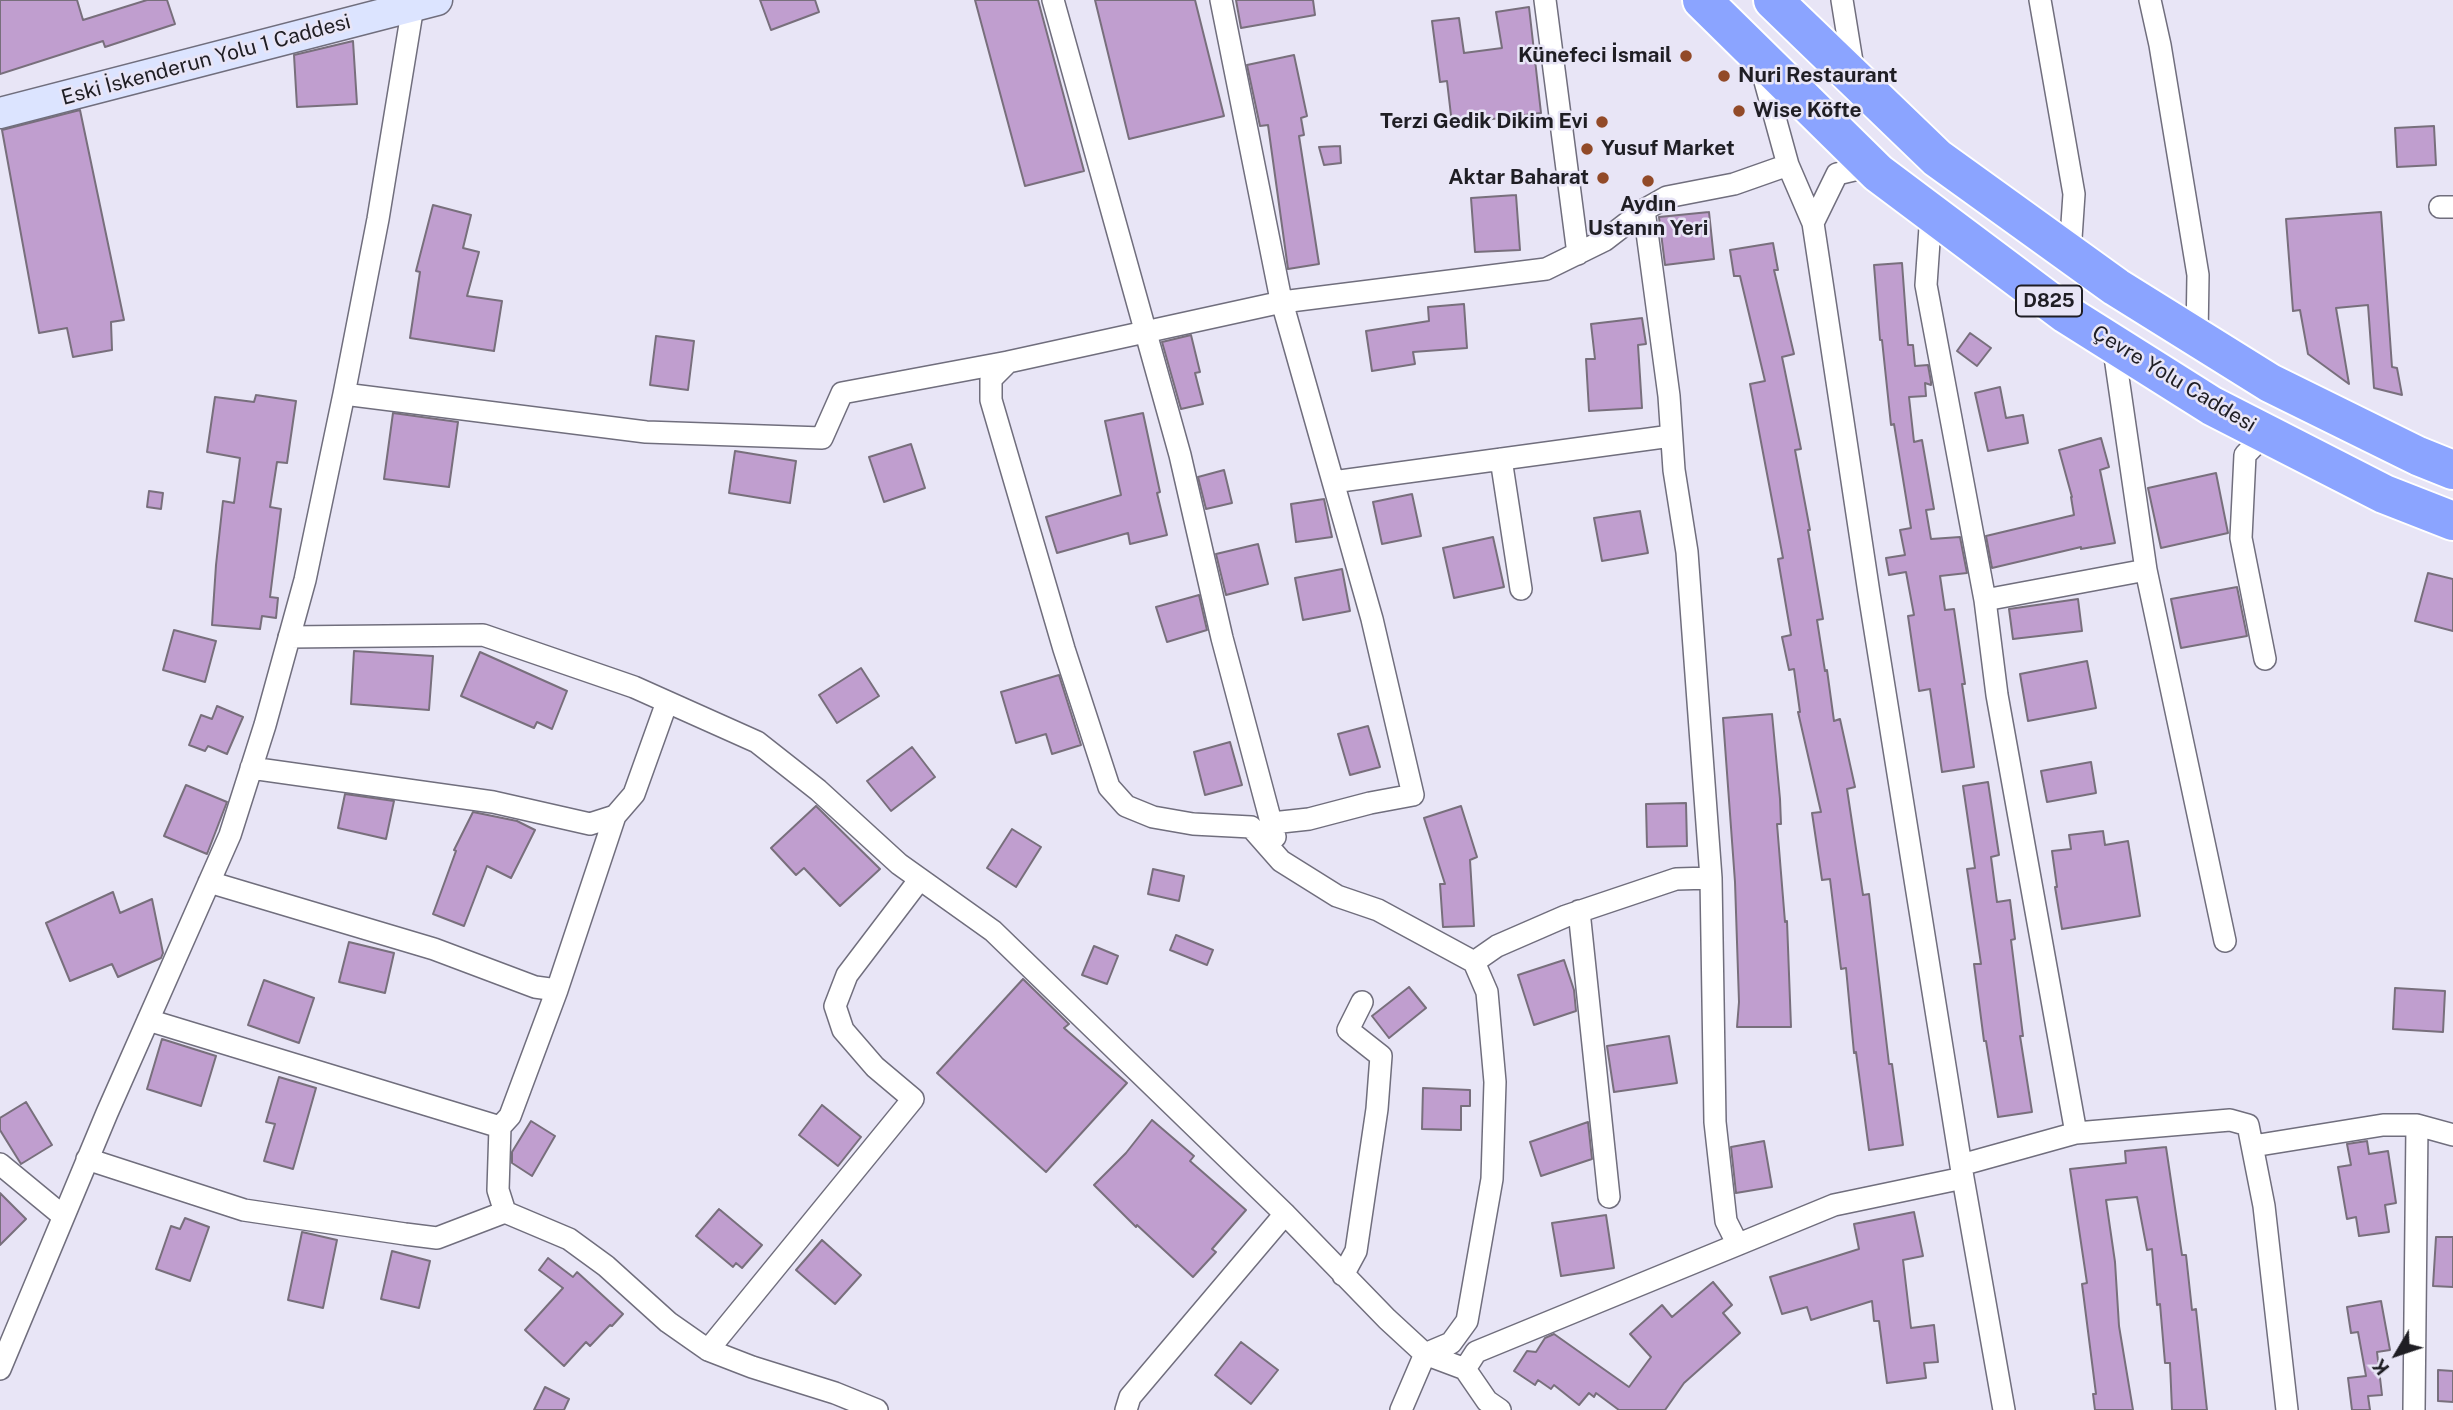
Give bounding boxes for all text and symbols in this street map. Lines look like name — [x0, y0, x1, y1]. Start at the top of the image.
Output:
street label: Eski İskenderun Yolu 1 Caddesi — [59, 9, 353, 111]
place label: Künefeci İsmail — [1518, 43, 1672, 69]
marker: Künefeci İsmail — [1678, 48, 1694, 64]
place label: Nuri Restaurant — [1738, 63, 1898, 89]
marker: Nuri Restaurant — [1716, 68, 1732, 84]
place label: Wise Köfte — [1753, 98, 1862, 124]
marker: Wise Köfte — [1731, 103, 1747, 119]
place label: Terzi Gedik Dikim Evi — [1380, 109, 1588, 135]
marker: Terzi Gedik Dikim Evi — [1594, 114, 1610, 130]
place label: Yusuf Market — [1601, 136, 1735, 162]
marker: Yusuf Market — [1579, 141, 1595, 157]
place label: Aktar Baharat — [1448, 165, 1589, 191]
marker: Aktar Baharat — [1595, 170, 1611, 186]
marker: Aydın Ustanın Yeri — [1640, 173, 1656, 189]
place label: Aydın Ustanın Yeri — [1588, 192, 1708, 242]
road number: D825 — [2016, 286, 2082, 316]
street label: Çevre Yolu Caddesi — [2087, 320, 2261, 438]
north arrow — [2362, 1319, 2432, 1389]
text: K — [2368, 1355, 2394, 1379]

